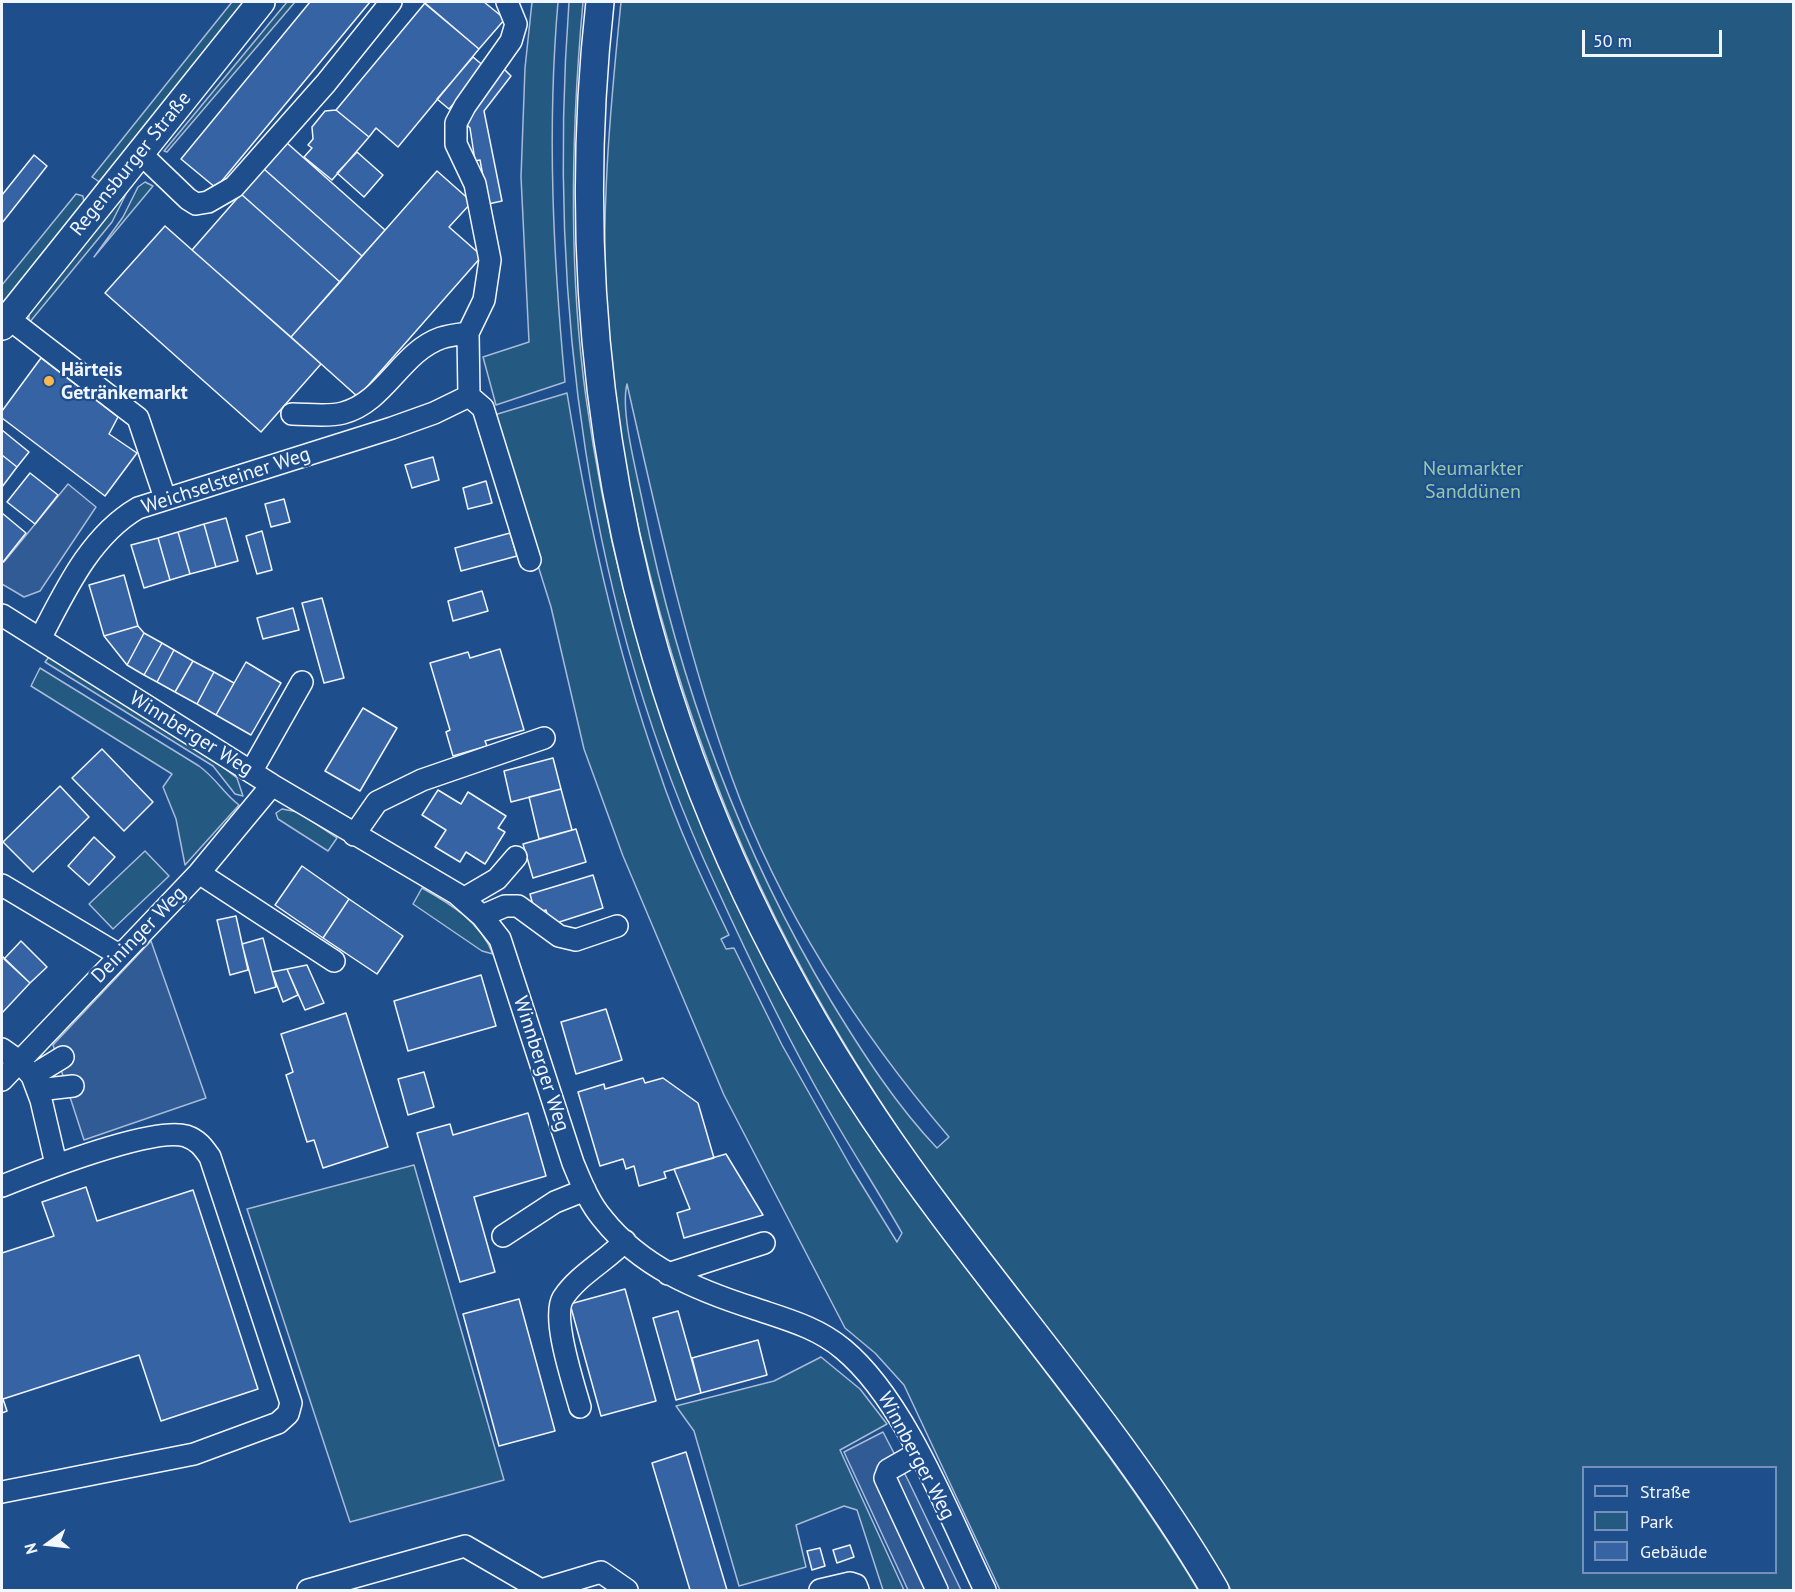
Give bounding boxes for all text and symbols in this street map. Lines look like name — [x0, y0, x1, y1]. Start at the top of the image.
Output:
scale bar — [1585, 18, 1724, 56]
text: 50 m — [1593, 29, 1632, 52]
street label: Regensburger Straße — [65, 87, 197, 241]
place label: Härteis Getränkemarkt — [61, 358, 188, 405]
marker: Härteis Getränkemarkt — [42, 374, 56, 388]
street label: Weichselsteiner Weg — [139, 442, 313, 520]
park label: Neumarkter Sanddünen — [1423, 457, 1523, 504]
street label: Winnberger Weg — [125, 686, 257, 782]
street label: Deininger Weg — [87, 882, 191, 988]
street label: Winnberger Weg — [508, 993, 574, 1135]
street label: Winnberger Weg — [872, 1388, 960, 1524]
legend — [1582, 1466, 1777, 1574]
text: Straße — [1640, 1480, 1691, 1503]
text: Park — [1640, 1510, 1673, 1533]
north arrow — [18, 1514, 78, 1574]
text: Gebäude — [1640, 1540, 1707, 1563]
text: N — [20, 1541, 42, 1556]

